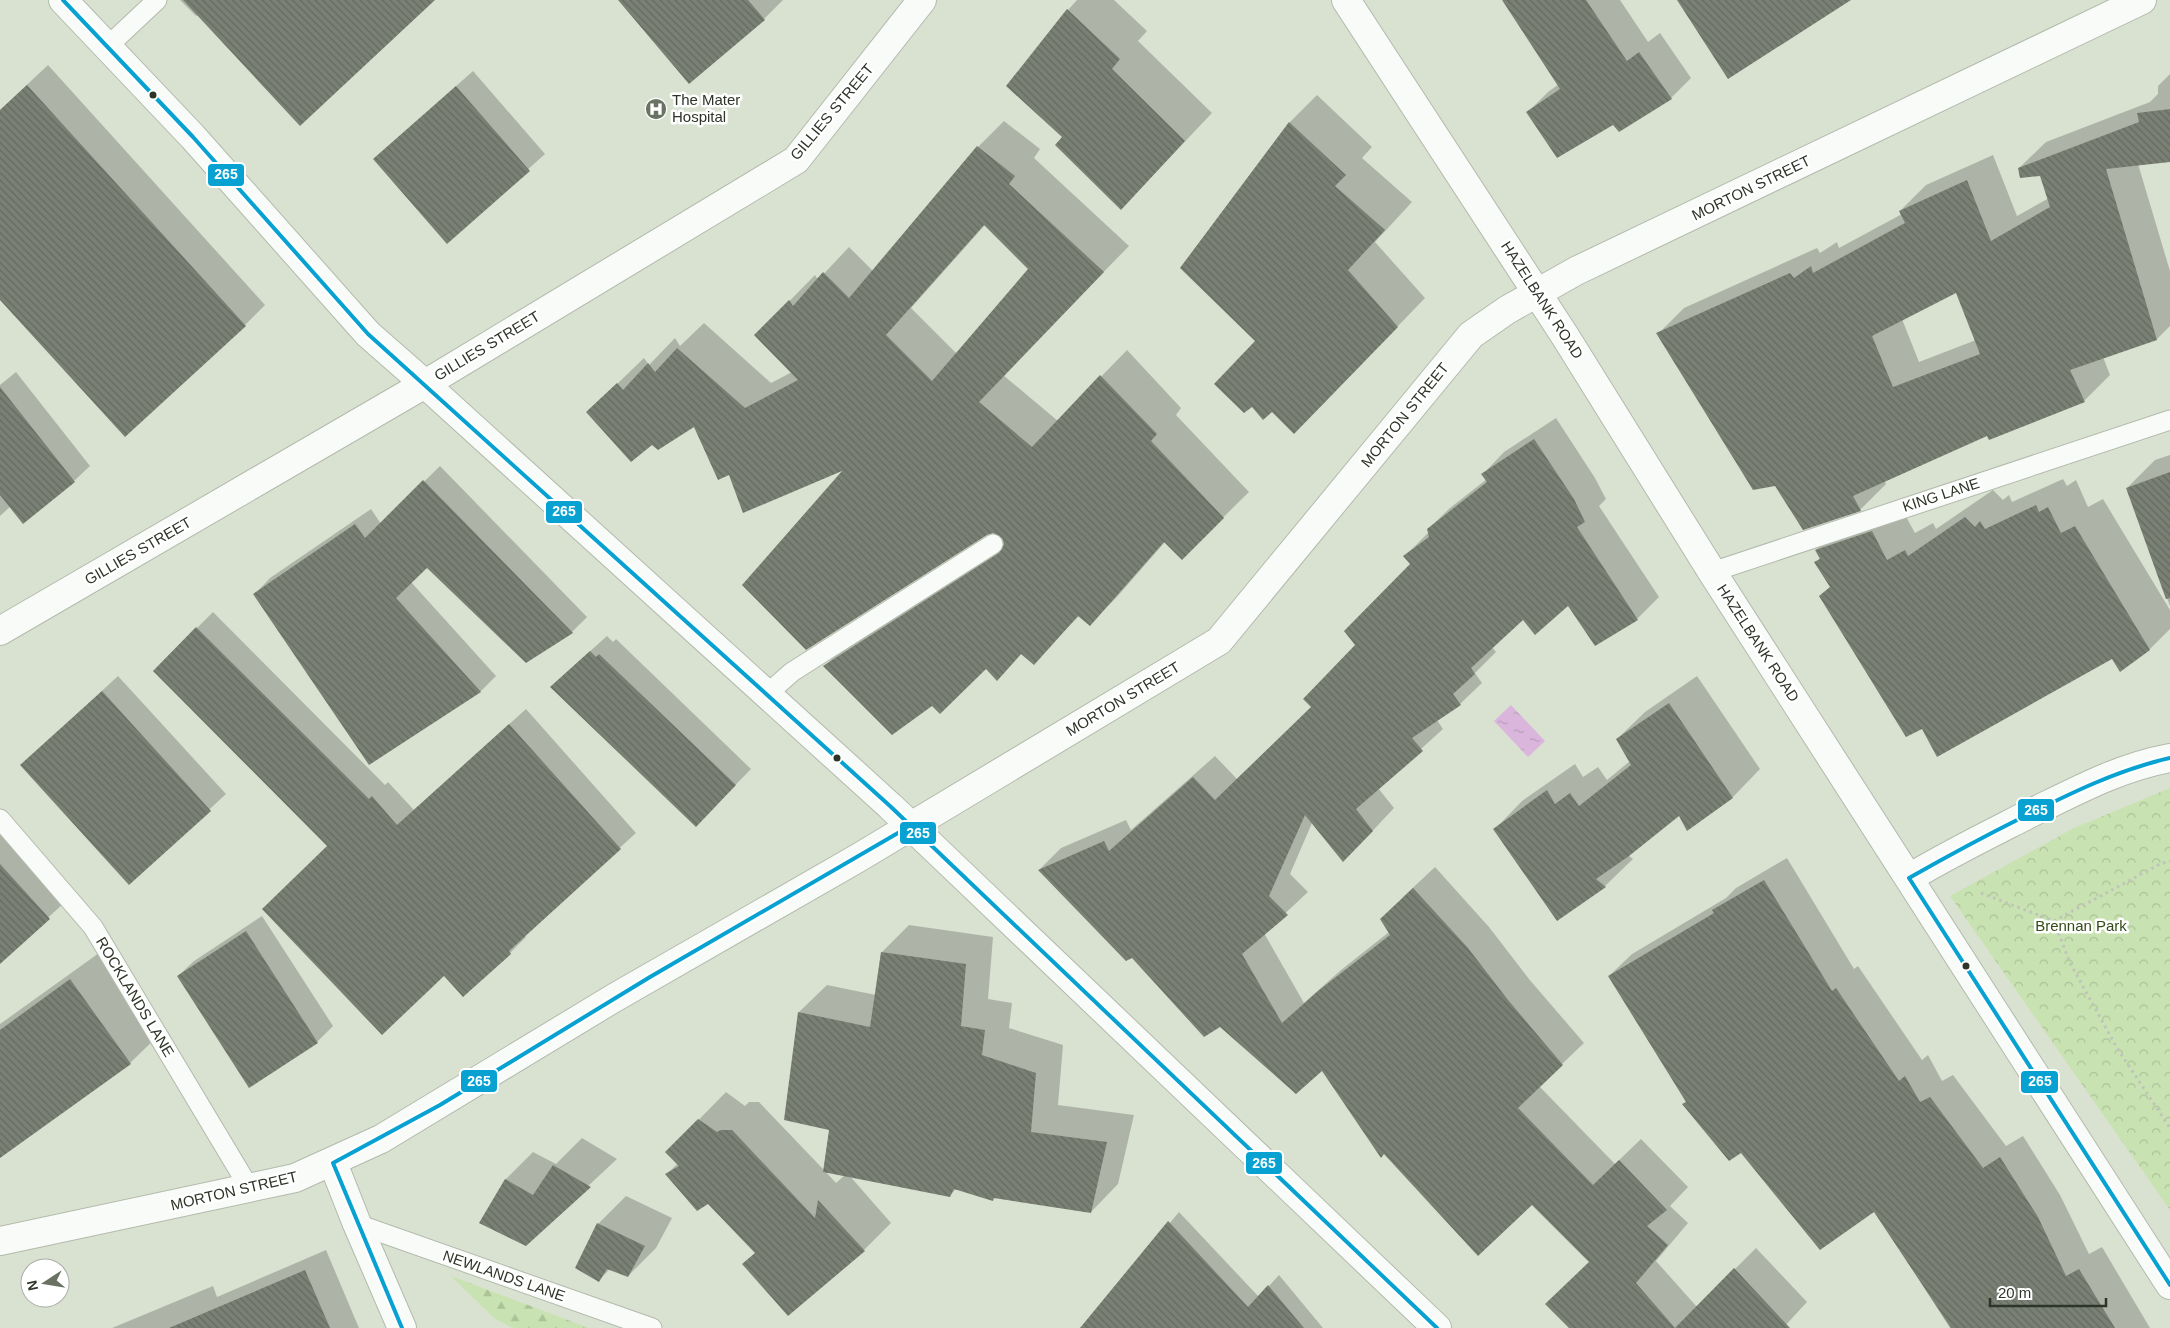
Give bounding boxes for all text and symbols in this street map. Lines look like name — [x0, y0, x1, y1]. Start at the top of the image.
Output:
street label: GILLIES STREET — [787, 60, 877, 163]
unlabelled marker — [148, 90, 158, 100]
place label: The Mater Hospital — [672, 91, 740, 125]
hospital icon: The Mater Hospital — [644, 97, 668, 121]
street label: MORTON STREET — [1689, 152, 1813, 224]
line badge: 265 — [207, 163, 245, 187]
text: 265 — [214, 166, 238, 182]
street label: HAZELBANK ROAD — [1498, 238, 1587, 362]
street label: GILLIES STREET — [431, 307, 543, 384]
street label: MORTON STREET — [1357, 359, 1452, 470]
street label: KING LANE — [1900, 474, 1982, 515]
line badge: 265 — [545, 500, 583, 524]
text: 265 — [552, 503, 576, 519]
street label: GILLIES STREET — [82, 513, 194, 588]
street label: HAZELBANK ROAD — [1714, 581, 1803, 705]
street label: MORTON STREET — [1063, 658, 1183, 739]
unlabelled marker — [832, 753, 842, 763]
line badge: 265 — [2017, 798, 2055, 822]
text: 265 — [2024, 802, 2048, 818]
line badge: 265 — [899, 821, 937, 845]
text: 265 — [906, 825, 930, 841]
park label: Brennan Park — [2035, 917, 2127, 934]
street label: ROCKLANDS LANE — [93, 934, 178, 1060]
unlabelled marker — [1961, 961, 1971, 971]
line badge: 265 — [460, 1069, 498, 1093]
line badge: 265 — [2020, 1070, 2059, 1094]
text: 265 — [467, 1073, 491, 1089]
text: 265 — [2028, 1073, 2052, 1089]
line badge: 265 — [1245, 1151, 1283, 1175]
text: 265 — [1252, 1155, 1276, 1171]
street label: MORTON STREET — [169, 1168, 299, 1213]
street label: NEWLANDS LANE — [441, 1247, 568, 1304]
north arrow — [20, 1258, 70, 1308]
scale bar — [1990, 1276, 2106, 1308]
text: N — [23, 1279, 41, 1292]
text: 20 m — [1998, 1284, 2031, 1301]

